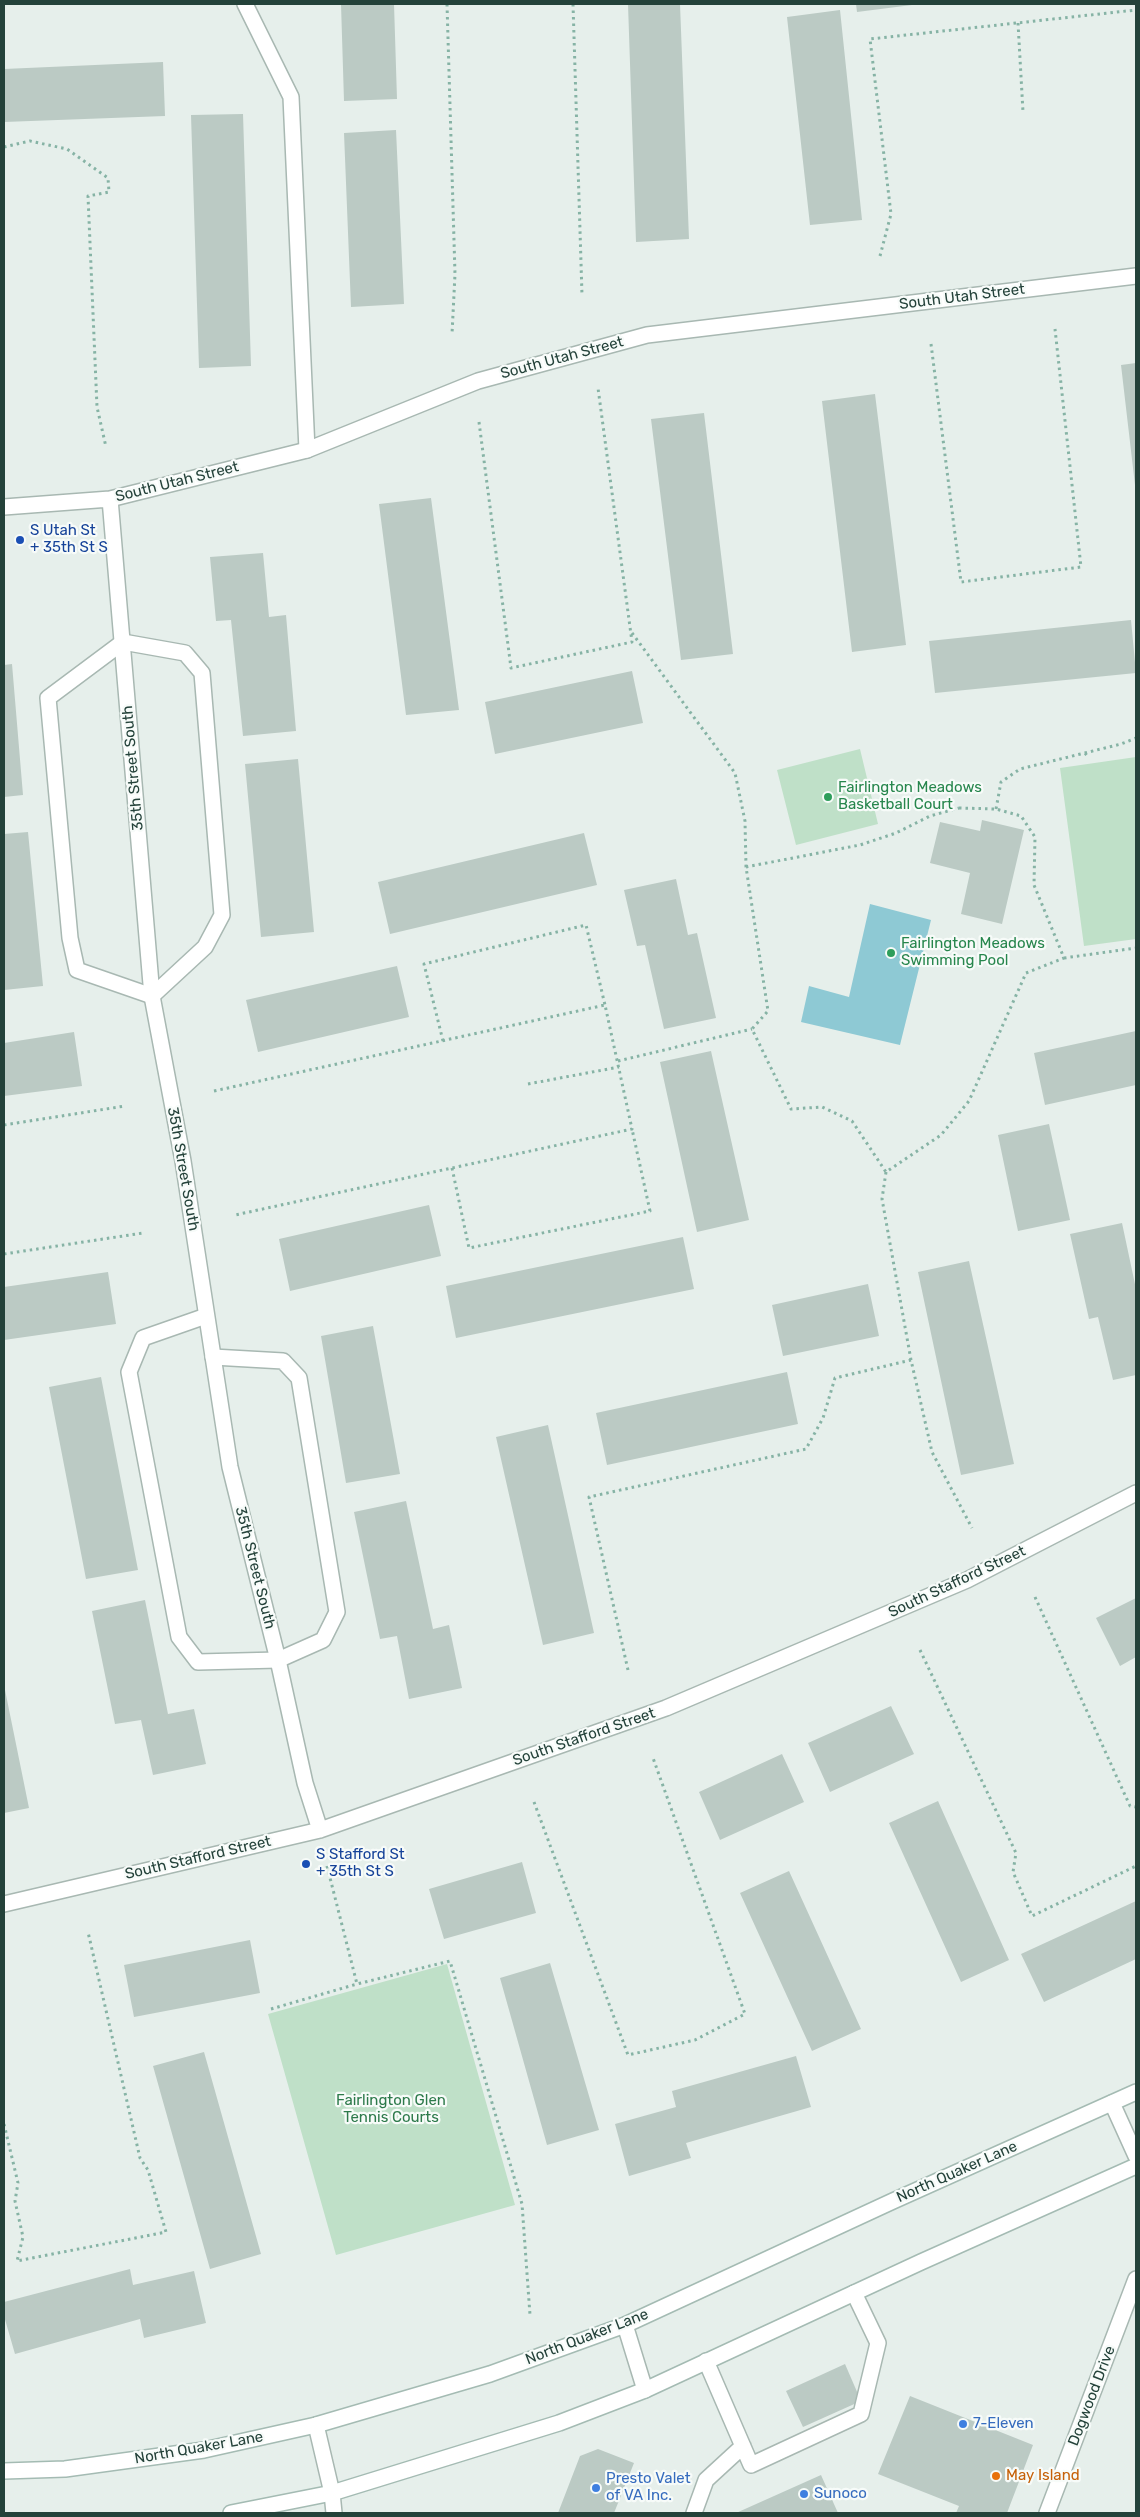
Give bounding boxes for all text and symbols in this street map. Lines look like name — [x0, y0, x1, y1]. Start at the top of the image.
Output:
street label: South Utah Street — [898, 280, 1026, 314]
street label: South Utah Street — [499, 333, 625, 383]
street label: South Utah Street — [113, 458, 241, 506]
place label: S Utah St + 35th St S — [30, 522, 108, 557]
marker: S Utah St + 35th St S — [14, 534, 26, 546]
street label: 35th Street South — [119, 705, 147, 831]
place label: Fairlington Meadows Basketball Court — [838, 779, 982, 814]
marker: Fairlington Meadows Basketball Court — [822, 791, 834, 803]
place label: Fairlington Meadows Swimming Pool — [901, 935, 1045, 970]
marker: Fairlington Meadows Swimming Pool — [885, 947, 897, 959]
street label: 35th Street South — [163, 1106, 203, 1232]
street label: 35th Street South — [231, 1505, 279, 1631]
street label: South Stafford Street — [886, 1542, 1028, 1622]
street label: South Stafford Street — [510, 1704, 658, 1770]
street label: South Stafford Street — [123, 1832, 273, 1884]
place label: S Stafford St + 35th St S — [316, 1846, 405, 1881]
marker: S Stafford St + 35th St S — [300, 1858, 312, 1870]
park label: Fairlington Glen Tennis Courts — [336, 2092, 446, 2127]
street label: North Quaker Lane — [894, 2137, 1020, 2207]
street label: North Quaker Lane — [523, 2305, 651, 2369]
street label: Dogwood Drive — [1065, 2343, 1119, 2449]
place label: 7-Eleven — [973, 2415, 1034, 2433]
marker: 7-Eleven — [957, 2418, 969, 2430]
street label: North Quaker Lane — [133, 2428, 265, 2468]
place label: May Island — [1006, 2467, 1080, 2485]
place label: Presto Valet of VA Inc. — [606, 2470, 690, 2505]
marker: May Island — [990, 2470, 1002, 2482]
marker: Presto Valet of VA Inc. — [590, 2482, 602, 2494]
place label: Sunoco — [814, 2485, 867, 2503]
marker: Sunoco — [798, 2488, 810, 2500]

